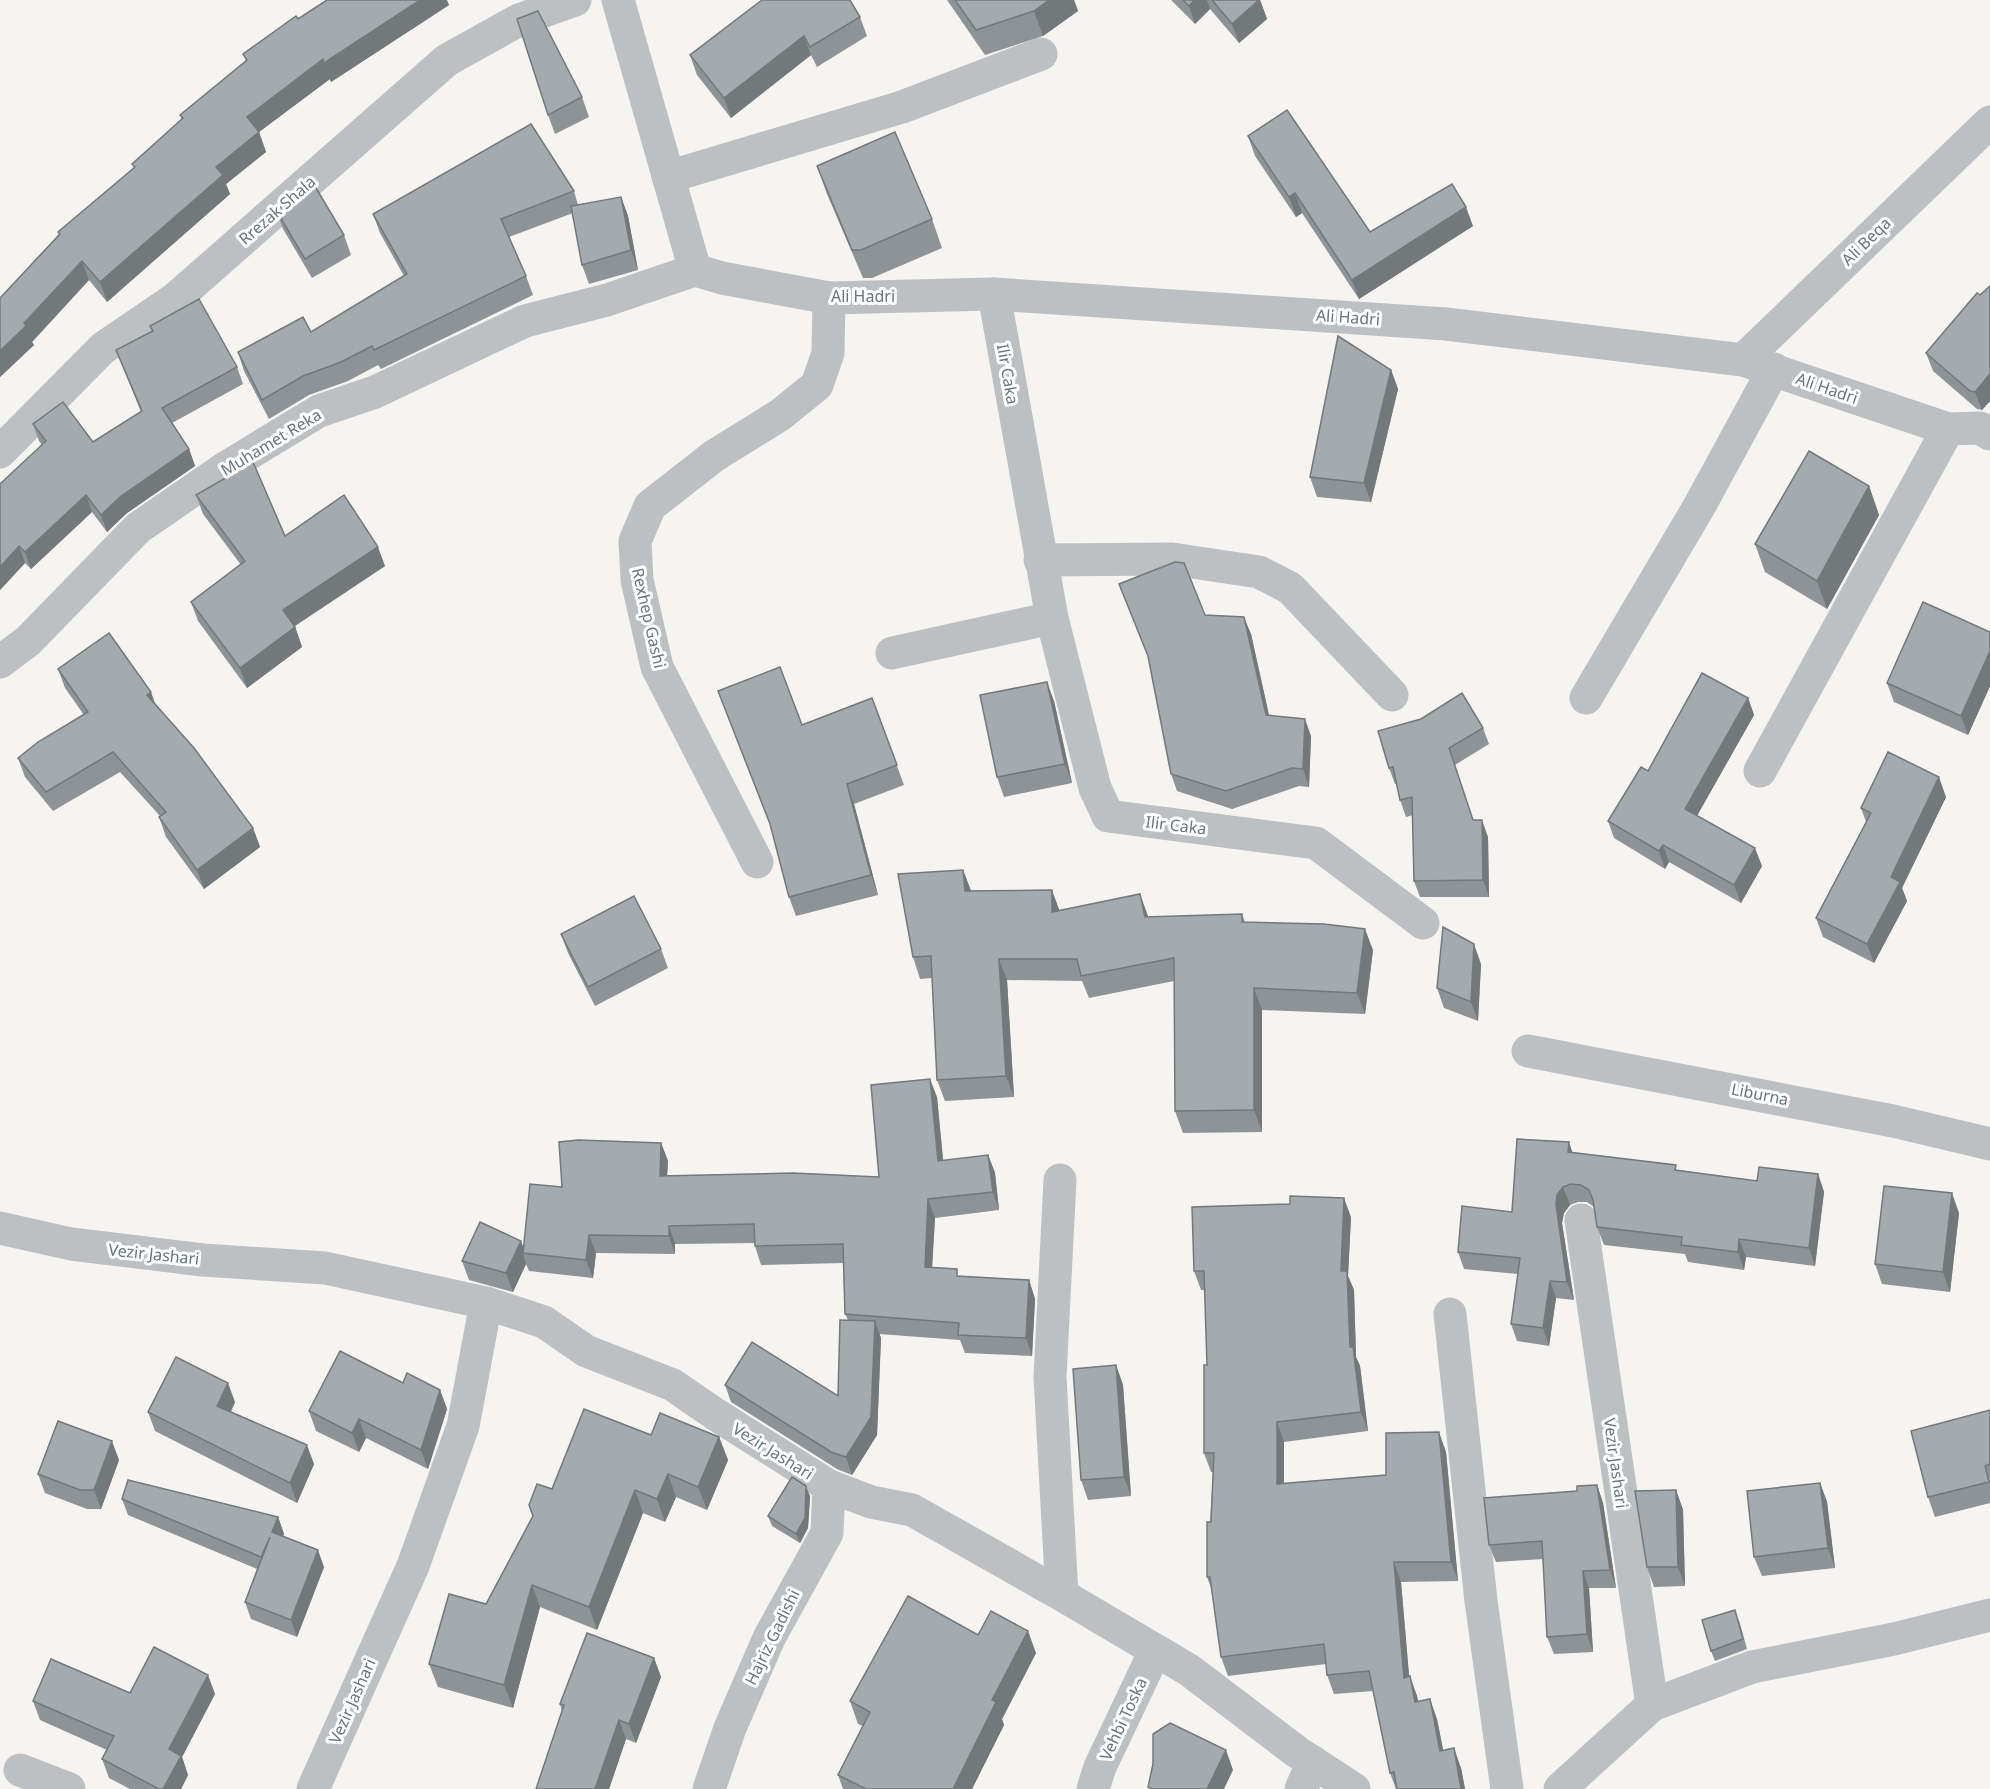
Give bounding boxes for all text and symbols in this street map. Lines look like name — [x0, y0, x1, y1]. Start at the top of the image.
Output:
street label: Rrezak Shala — [234, 171, 320, 249]
street label: Ali Beqa — [1836, 212, 1896, 270]
street label: Ali Hadri — [831, 285, 895, 307]
street label: Ali Hadri — [1315, 304, 1381, 330]
street label: Ilir Caka — [992, 342, 1024, 406]
street label: Ali Hadri — [1793, 367, 1861, 409]
street label: Muhamet Reka — [217, 403, 325, 481]
street label: Rexhep Gashi — [627, 566, 671, 670]
street label: Ilir Caka — [1144, 810, 1208, 840]
street label: Liburna — [1730, 1078, 1790, 1110]
street label: Vezir Jashari — [108, 1238, 200, 1270]
street label: Vezir Jashari — [1599, 1416, 1633, 1510]
street label: Vezir Jashari — [729, 1418, 817, 1484]
street label: Hajriz Gadishi — [739, 1586, 805, 1688]
street label: Vezir Jashari — [323, 1655, 381, 1747]
street label: Vehbi Toska — [1094, 1674, 1152, 1764]

